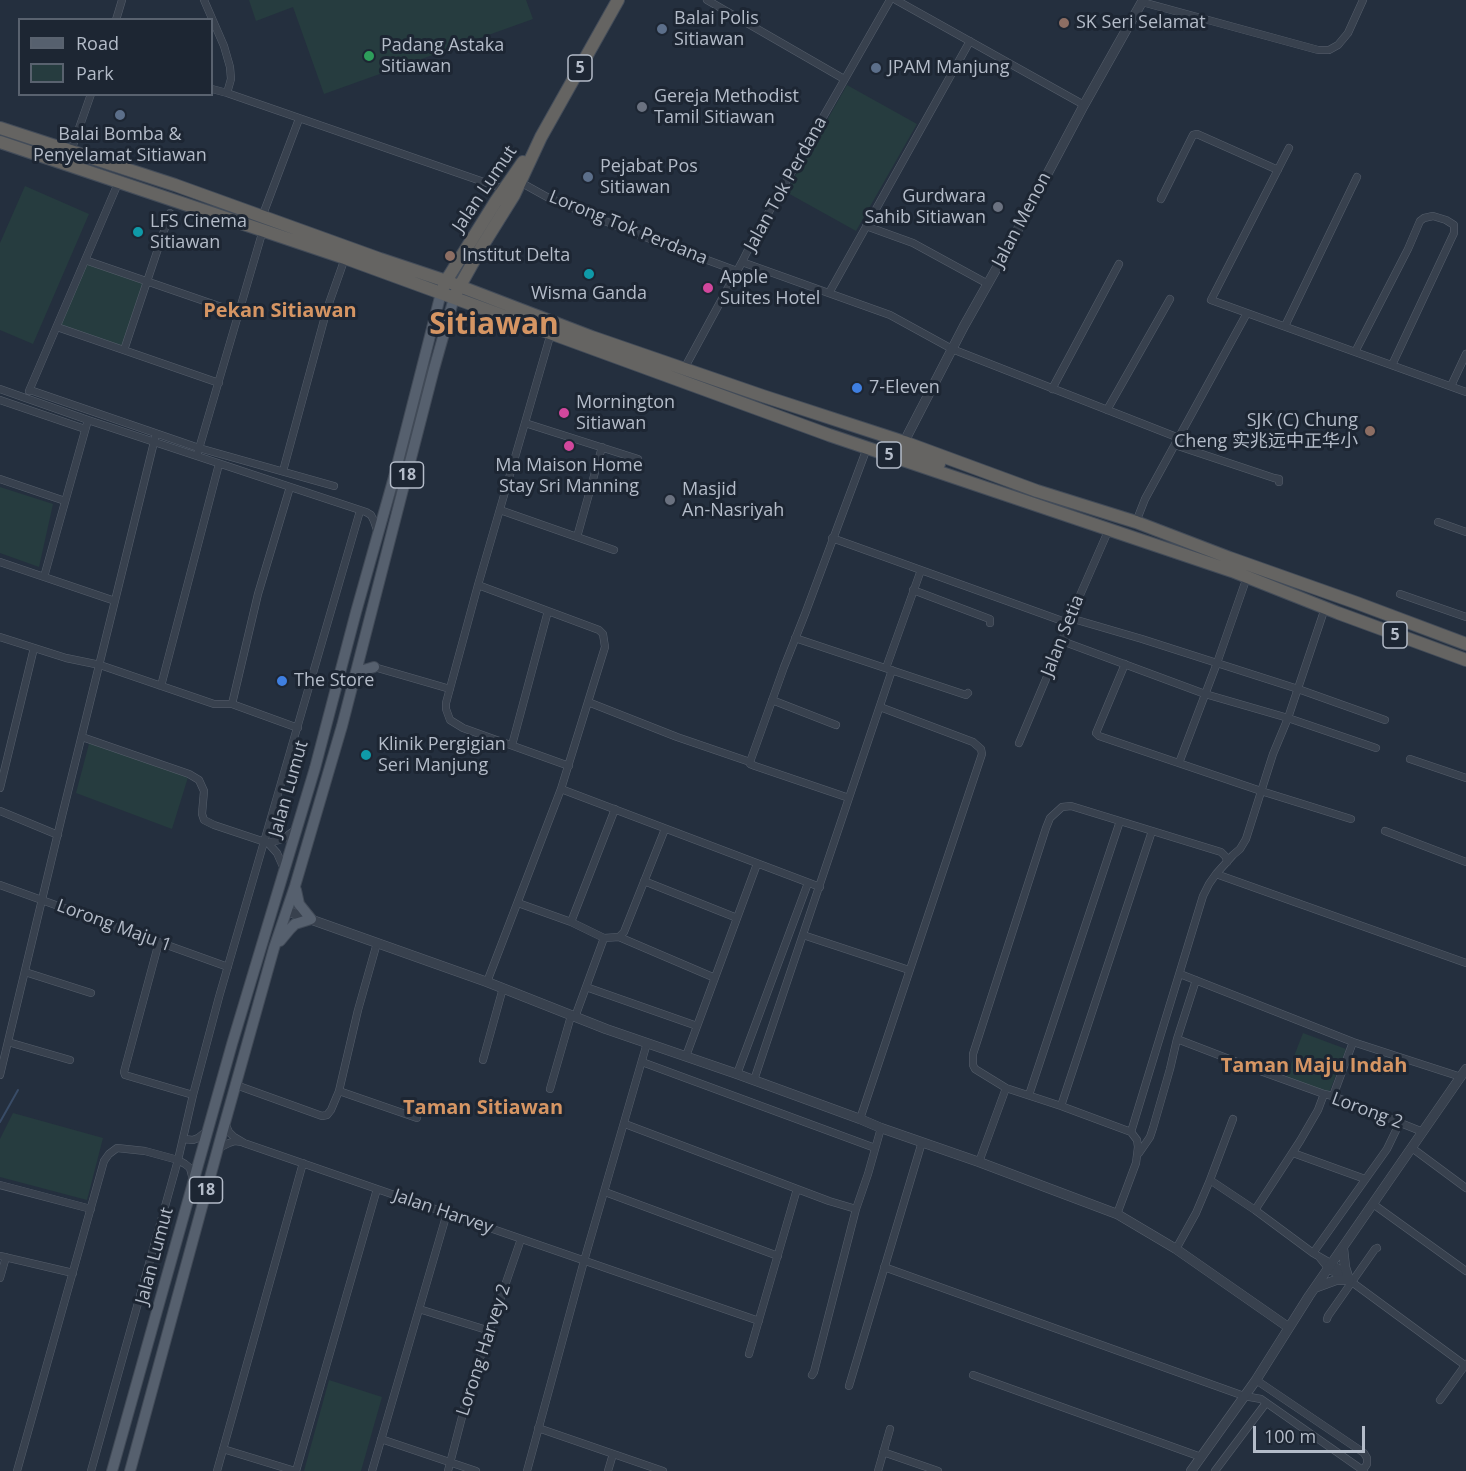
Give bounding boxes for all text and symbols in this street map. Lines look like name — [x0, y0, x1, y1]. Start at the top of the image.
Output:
place label: Balai Polis Sitiawan — [674, 8, 759, 50]
place label: SK Seri Selamat — [1076, 12, 1206, 34]
marker: SK Seri Selamat — [1057, 16, 1071, 30]
legend — [18, 18, 213, 96]
marker: Balai Polis Sitiawan — [655, 22, 669, 36]
text: Road — [76, 31, 119, 55]
place label: Padang Astaka Sitiawan — [381, 35, 504, 78]
marker: Padang Astaka Sitiawan — [362, 49, 376, 63]
road number: 5 — [568, 55, 592, 81]
place label: JPAM Manjung — [888, 57, 1010, 79]
text: Park — [76, 61, 114, 85]
marker: JPAM Manjung — [869, 61, 883, 75]
place label: Gereja Methodist Tamil Sitiawan — [654, 86, 799, 128]
marker: Gereja Methodist Tamil Sitiawan — [635, 100, 649, 114]
marker: Balai Bomba & Penyelamat Sitiawan — [113, 108, 127, 122]
street label: Jalan Tok Perdana — [740, 113, 832, 255]
place label: Balai Bomba & Penyelamat Sitiawan — [33, 124, 207, 166]
street label: Jalan Lumut — [448, 142, 522, 236]
place label: Pejabat Pos Sitiawan — [600, 156, 698, 198]
street label: Jalan Menon — [988, 169, 1056, 271]
marker: Pejabat Pos Sitiawan — [581, 170, 595, 184]
street label: Lorong Tok Perdana — [546, 186, 710, 270]
place label: Gurdwara Sahib Sitiawan — [864, 186, 986, 228]
marker: Gurdwara Sahib Sitiawan — [991, 200, 1005, 214]
place label: LFS Cinema Sitiawan — [150, 211, 247, 254]
marker: LFS Cinema Sitiawan — [131, 225, 145, 239]
place label: Institut Delta — [462, 245, 570, 267]
marker: Institut Delta — [443, 249, 457, 263]
marker: Wisma Ganda — [582, 267, 596, 281]
place label: Apple Suites Hotel — [720, 267, 820, 310]
marker: Apple Suites Hotel — [701, 281, 715, 295]
place label: Wisma Ganda — [531, 283, 647, 305]
district label: Pekan Sitiawan — [203, 299, 357, 323]
district label: Sitiawan — [429, 307, 559, 343]
place label: 7-Eleven — [869, 377, 940, 399]
marker: 7-Eleven — [850, 381, 864, 395]
place label: Mornington Sitiawan — [576, 392, 675, 434]
marker: Mornington Sitiawan — [557, 406, 571, 420]
place label: SJK (C) Chung Cheng 实兆远中正华小 — [1174, 410, 1358, 452]
marker: SJK (C) Chung Cheng 实兆远中正华小 — [1363, 424, 1377, 438]
marker: Ma Maison Home Stay Sri Manning — [562, 439, 576, 453]
road number: 5 — [877, 442, 901, 468]
place label: Ma Maison Home Stay Sri Manning — [495, 455, 643, 498]
road number: 18 — [390, 462, 424, 488]
place label: Masjid An-Nasriyah — [682, 479, 784, 522]
marker: Masjid An-Nasriyah — [663, 493, 677, 507]
street label: Jalan Setia — [1037, 592, 1089, 680]
road number: 5 — [1383, 622, 1407, 648]
place label: The Store — [294, 670, 374, 692]
marker: The Store — [275, 674, 289, 688]
place label: Klinik Pergigian Seri Manjung — [378, 734, 506, 777]
street label: Jalan Lumut — [265, 738, 313, 840]
marker: Klinik Pergigian Seri Manjung — [359, 748, 373, 762]
street label: Lorong Maju 1 — [54, 895, 174, 957]
district label: Taman Maju Indah — [1221, 1054, 1407, 1078]
street label: Lorong 2 — [1328, 1088, 1406, 1134]
district label: Taman Sitiawan — [403, 1096, 563, 1120]
road number: 18 — [190, 1177, 222, 1203]
street label: Jalan Harvey — [390, 1185, 496, 1239]
street label: Jalan Lumut — [132, 1205, 178, 1307]
street label: Lorong Harvey 2 — [452, 1281, 516, 1419]
scale bar — [1256, 1414, 1368, 1452]
text: 100 m — [1264, 1424, 1316, 1448]

